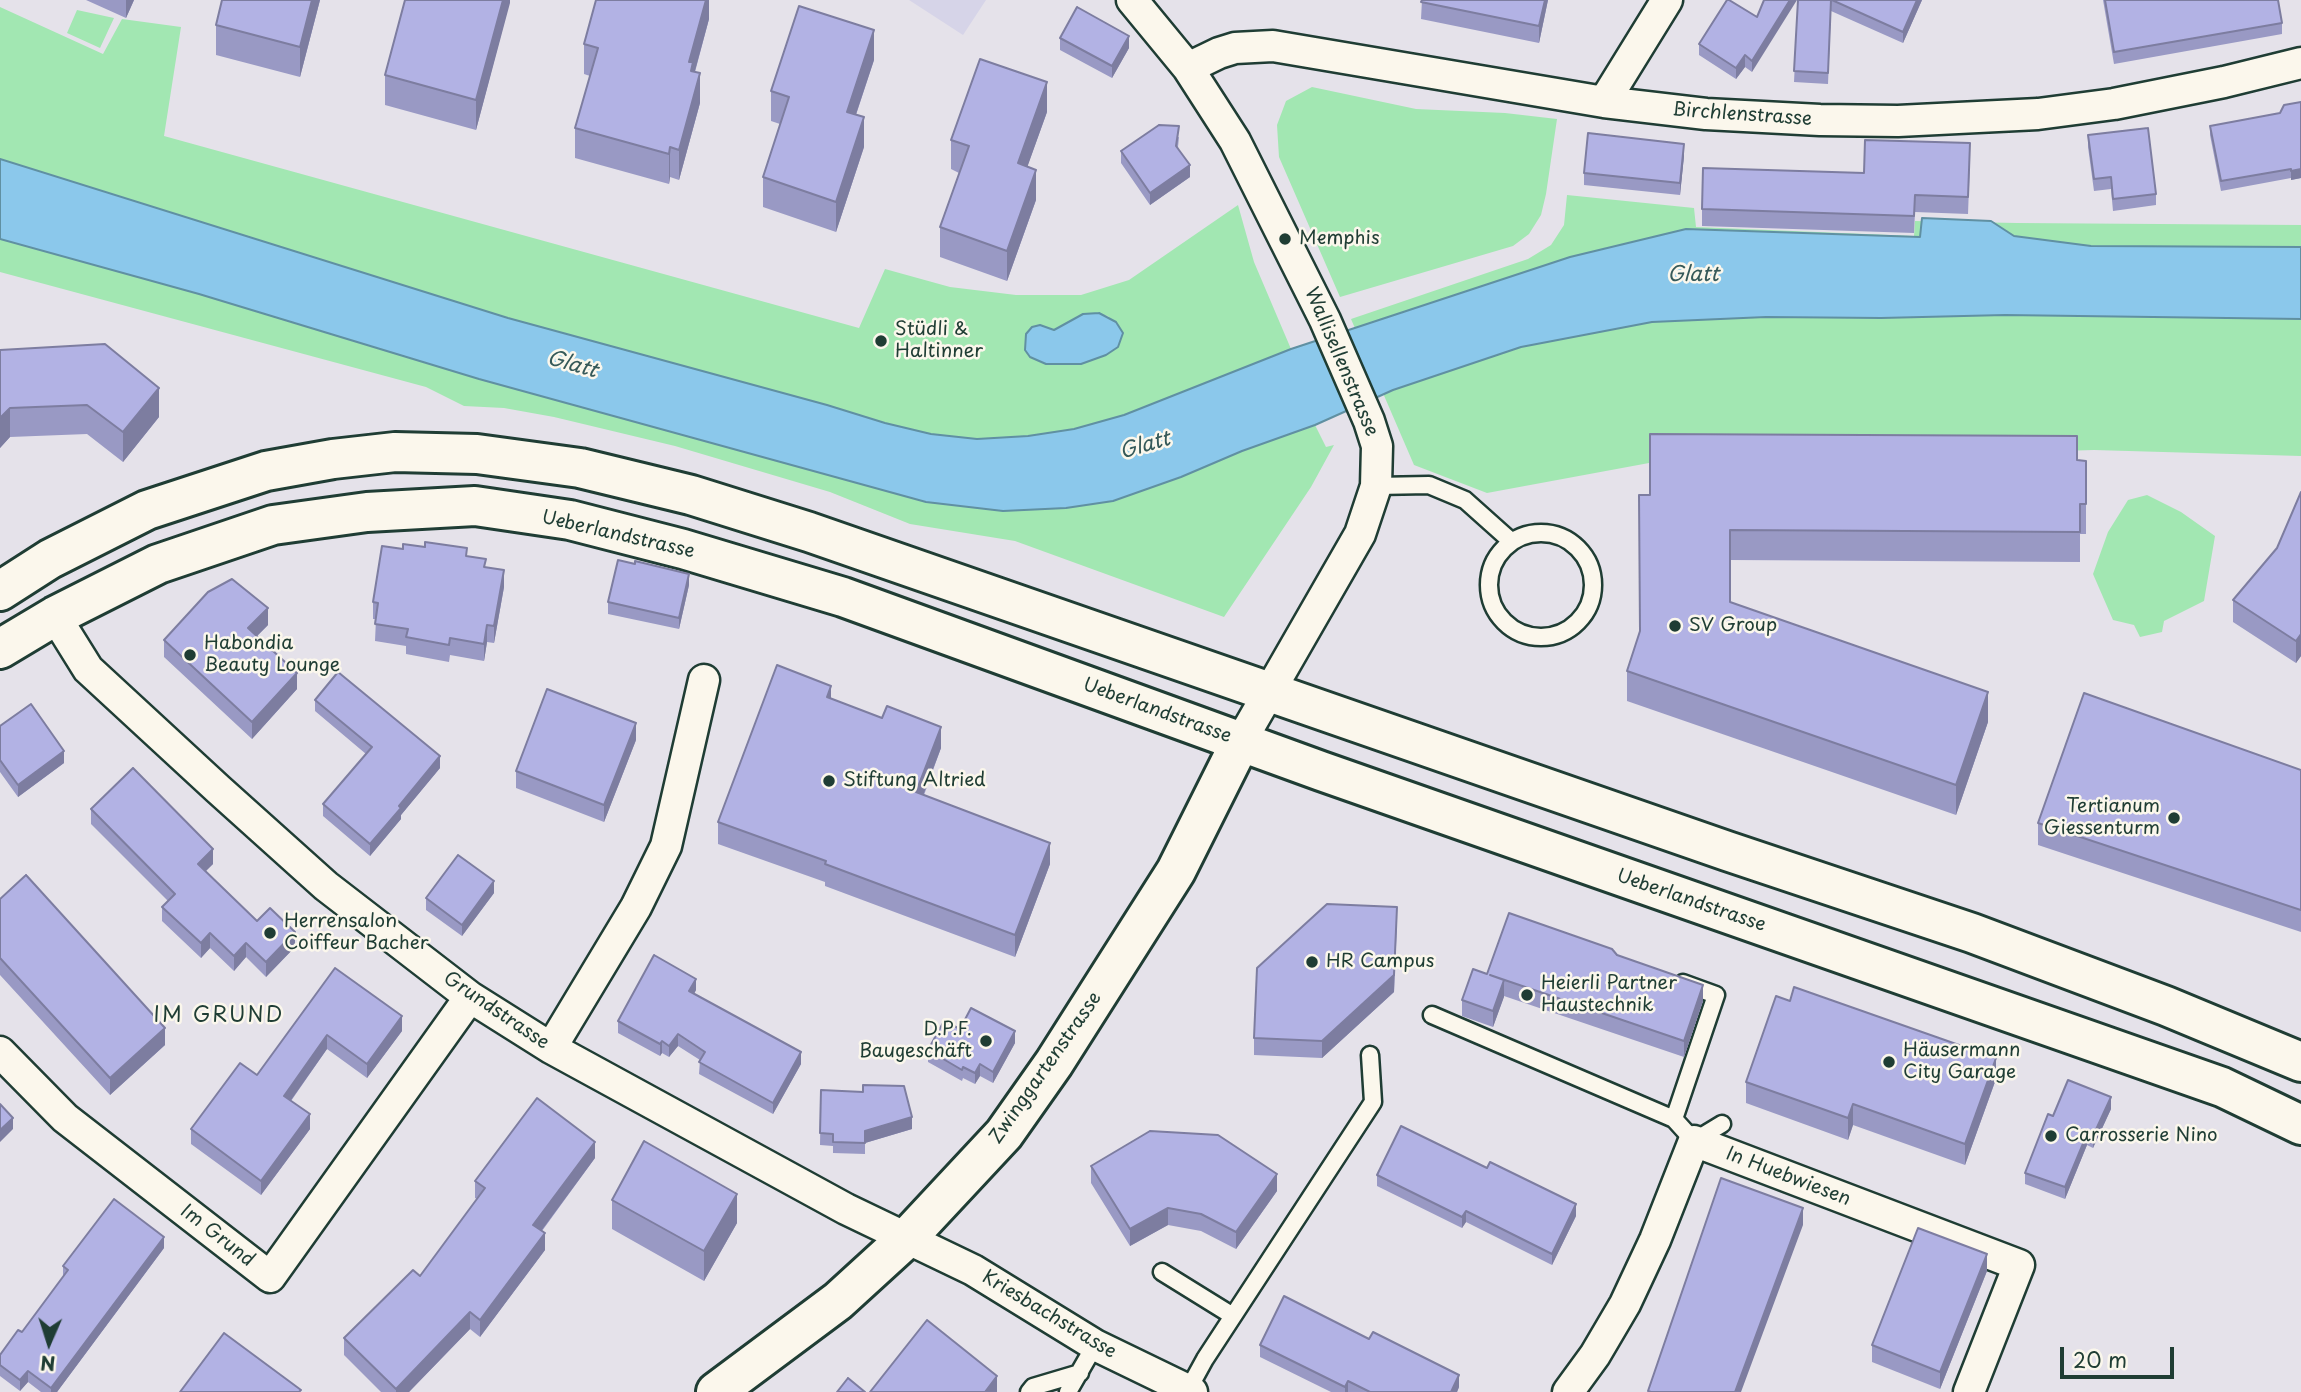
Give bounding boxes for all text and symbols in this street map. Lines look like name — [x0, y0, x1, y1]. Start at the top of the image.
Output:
street label: Birchlenstrasse — [1671, 99, 1813, 131]
place label: Memphis — [1299, 228, 1380, 250]
marker: Memphis — [1277, 231, 1293, 247]
water label: Glatt — [1667, 262, 1719, 288]
street label: Wallisellenstrasse — [1299, 284, 1383, 440]
place label: Stüdli & Haltinner — [895, 319, 983, 363]
marker: Stüdli & Haltinner — [873, 333, 889, 349]
water label: Glatt — [544, 346, 600, 384]
water label: Glatt — [1117, 427, 1173, 465]
street label: Ueberlandstrasse — [539, 506, 697, 564]
place label: SV Group — [1689, 615, 1777, 637]
marker: SV Group — [1667, 618, 1683, 634]
place label: Habondia Beauty Lounge — [204, 633, 340, 677]
marker: Habondia Beauty Lounge — [182, 647, 198, 663]
street label: Ueberlandstrasse — [1080, 674, 1234, 748]
place label: Stiftung Altried — [843, 770, 986, 792]
marker: Stiftung Altried — [821, 773, 837, 789]
place label: Tertianum Giessenturm — [2044, 796, 2160, 840]
marker: Tertianum Giessenturm — [2166, 810, 2182, 826]
street label: Ueberlandstrasse — [1613, 865, 1769, 937]
place label: Herrensalon Coiffeur Bacher — [284, 911, 429, 955]
marker: Herrensalon Coiffeur Bacher — [262, 925, 278, 941]
place label: HR Campus — [1326, 951, 1434, 973]
marker: HR Campus — [1304, 954, 1320, 970]
street label: Grundstrasse — [439, 967, 553, 1055]
place label: Heierli Partner Haustechnik — [1541, 973, 1677, 1017]
marker: Heierli Partner Haustechnik — [1519, 987, 1535, 1003]
street label: Zwinggartenstrasse — [985, 988, 1107, 1148]
district label: IM GRUND — [154, 1003, 284, 1029]
place label: D.P.F. Baugeschäft — [859, 1019, 972, 1063]
marker: D.P.F. Baugeschäft — [978, 1033, 994, 1049]
place label: Häusermann City Garage — [1903, 1040, 2020, 1084]
marker: Häusermann City Garage — [1881, 1054, 1897, 1070]
place label: Carrosserie Nino — [2065, 1125, 2218, 1147]
marker: Carrosserie Nino — [2043, 1128, 2059, 1144]
street label: In Huebwiesen — [1722, 1143, 1854, 1211]
street label: Im Grund — [176, 1200, 258, 1272]
street label: Kriesbachstrasse — [978, 1266, 1120, 1364]
north arrow — [14, 1308, 84, 1378]
scale bar — [2063, 1332, 2177, 1376]
text: 20 m — [2073, 1343, 2127, 1375]
text: N — [40, 1350, 56, 1378]

